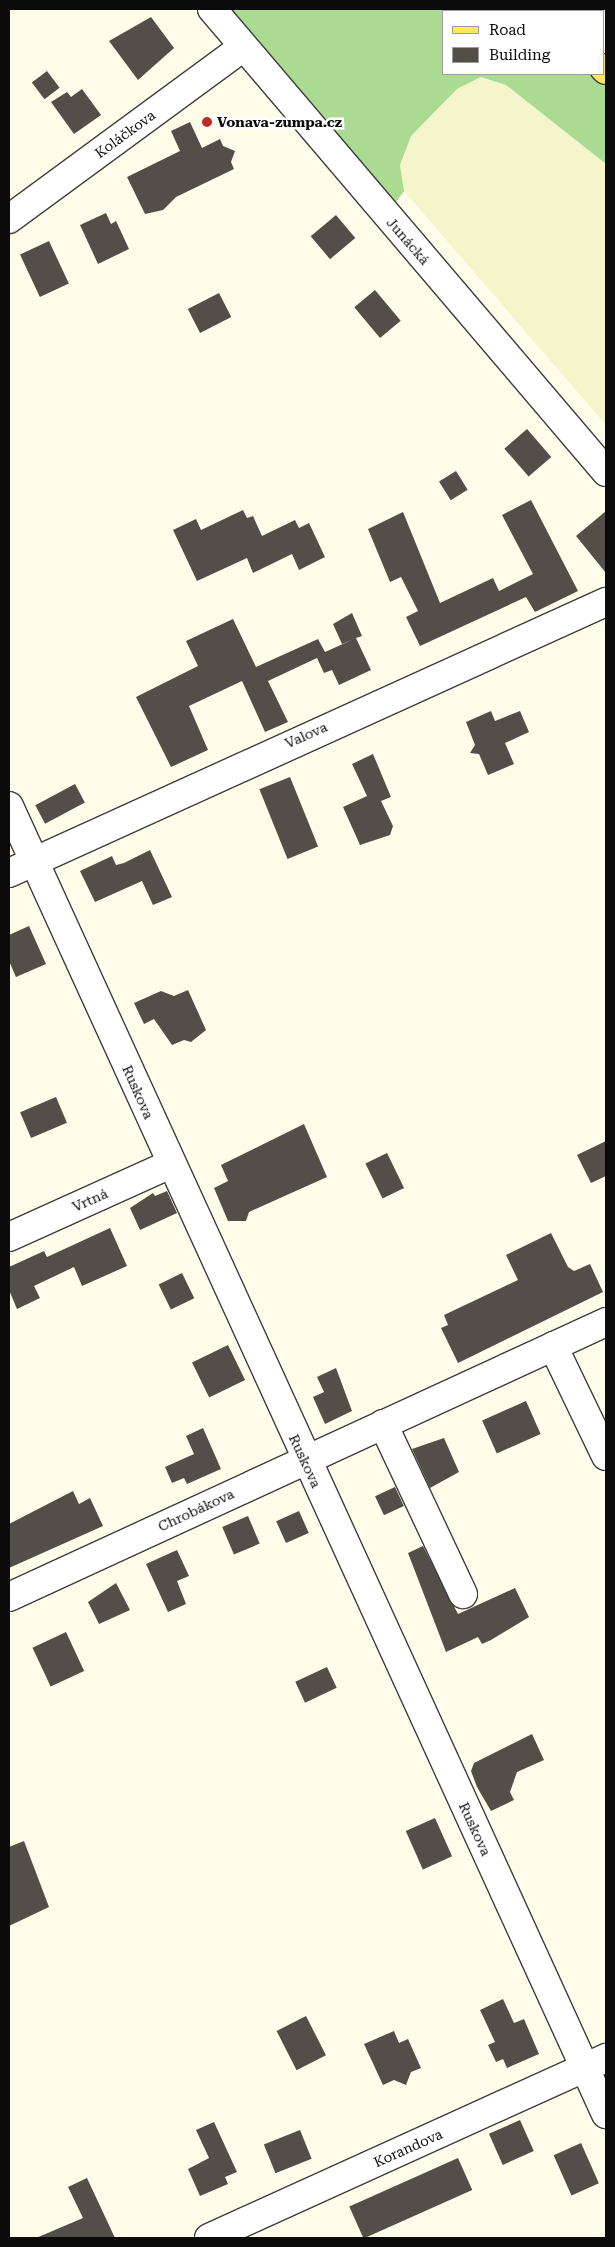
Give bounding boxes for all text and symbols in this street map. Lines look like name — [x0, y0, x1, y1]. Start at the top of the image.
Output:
legend — [442, 10, 605, 75]
text: Road — [489, 21, 526, 39]
text: Building — [489, 46, 550, 64]
street label: Koláčkova — [92, 107, 158, 161]
place label: Vonava-zumpa.cz — [217, 114, 342, 130]
marker: Vonava-zumpa.cz — [201, 116, 213, 128]
street label: Junácká — [383, 214, 433, 268]
street label: Valova — [282, 718, 330, 752]
street label: Ruskova — [119, 1063, 157, 1121]
street label: Vrtná — [70, 1185, 110, 1215]
street label: Ruskova — [285, 1432, 325, 1490]
street label: Chrobákova — [155, 1485, 237, 1535]
street label: Ruskova — [455, 1800, 495, 1858]
street label: Korandova — [371, 2125, 445, 2171]

